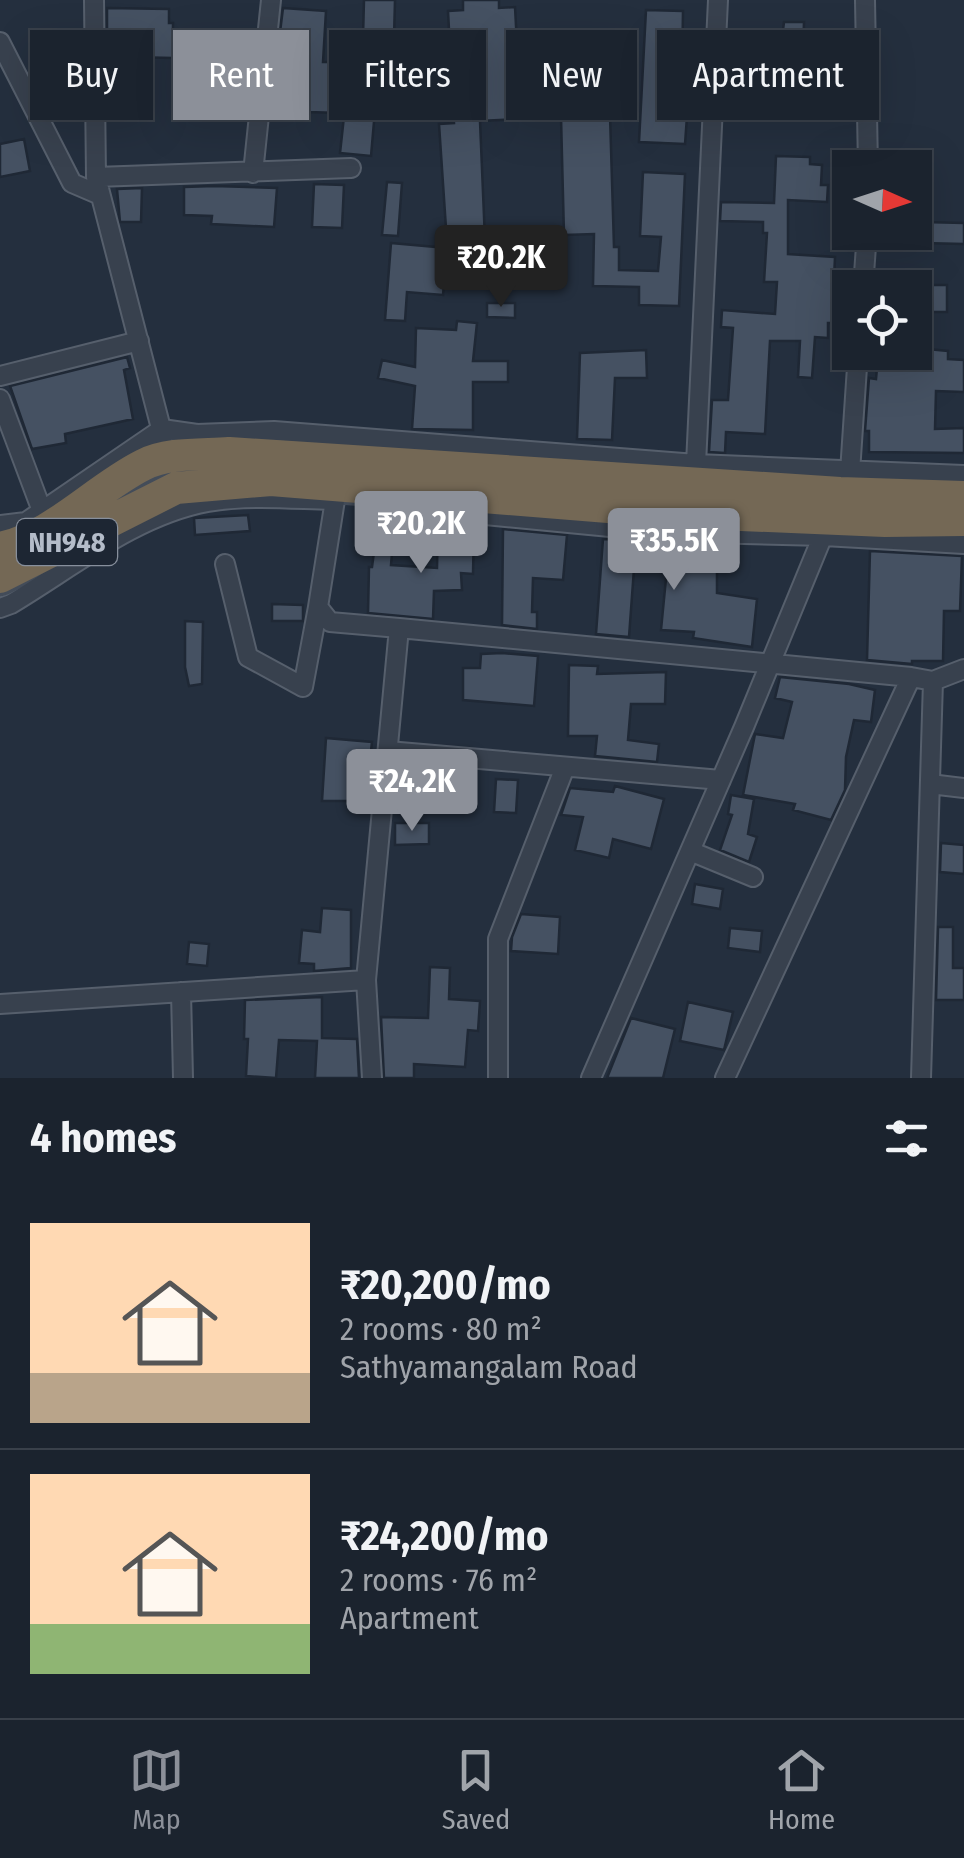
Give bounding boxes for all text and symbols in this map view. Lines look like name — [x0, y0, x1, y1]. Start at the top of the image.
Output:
chip: Buy — [30, 30, 153, 120]
chip: Rent — [173, 30, 309, 120]
chip: Filters — [329, 30, 486, 120]
chip: New — [506, 30, 637, 120]
chip: Apartment — [657, 30, 879, 120]
north arrow — [832, 150, 932, 250]
map controls — [832, 150, 932, 370]
pin: ₹20.2K — [420, 225, 582, 310]
text: ₹20.2K — [457, 238, 545, 276]
button: locate — [832, 270, 932, 370]
pin: ₹20.2K — [340, 491, 502, 576]
text: ₹20.2K — [377, 504, 465, 542]
pin: ₹35.5K — [593, 508, 755, 593]
road number: NH948 — [17, 519, 117, 565]
text: ₹35.5K — [630, 521, 718, 559]
pin: ₹24.2K — [331, 749, 493, 834]
text: ₹24.2K — [368, 762, 456, 800]
icon: filters — [879, 1111, 934, 1166]
text: 4 homes — [30, 1113, 177, 1163]
text: ₹20,200/mo — [340, 1260, 551, 1310]
icon: home — [110, 1263, 230, 1383]
text: 2 rooms · 80 m² — [340, 1310, 542, 1348]
text: Sathyamangalam Road — [340, 1348, 638, 1386]
text: ₹24,200/mo — [340, 1511, 548, 1561]
icon: home — [110, 1514, 230, 1634]
text: 2 rooms · 76 m² — [340, 1561, 537, 1599]
text: Apartment — [340, 1599, 479, 1637]
tab: Map — [129, 1743, 184, 1836]
tab: Saved — [442, 1743, 510, 1836]
tab: Home — [768, 1743, 835, 1836]

